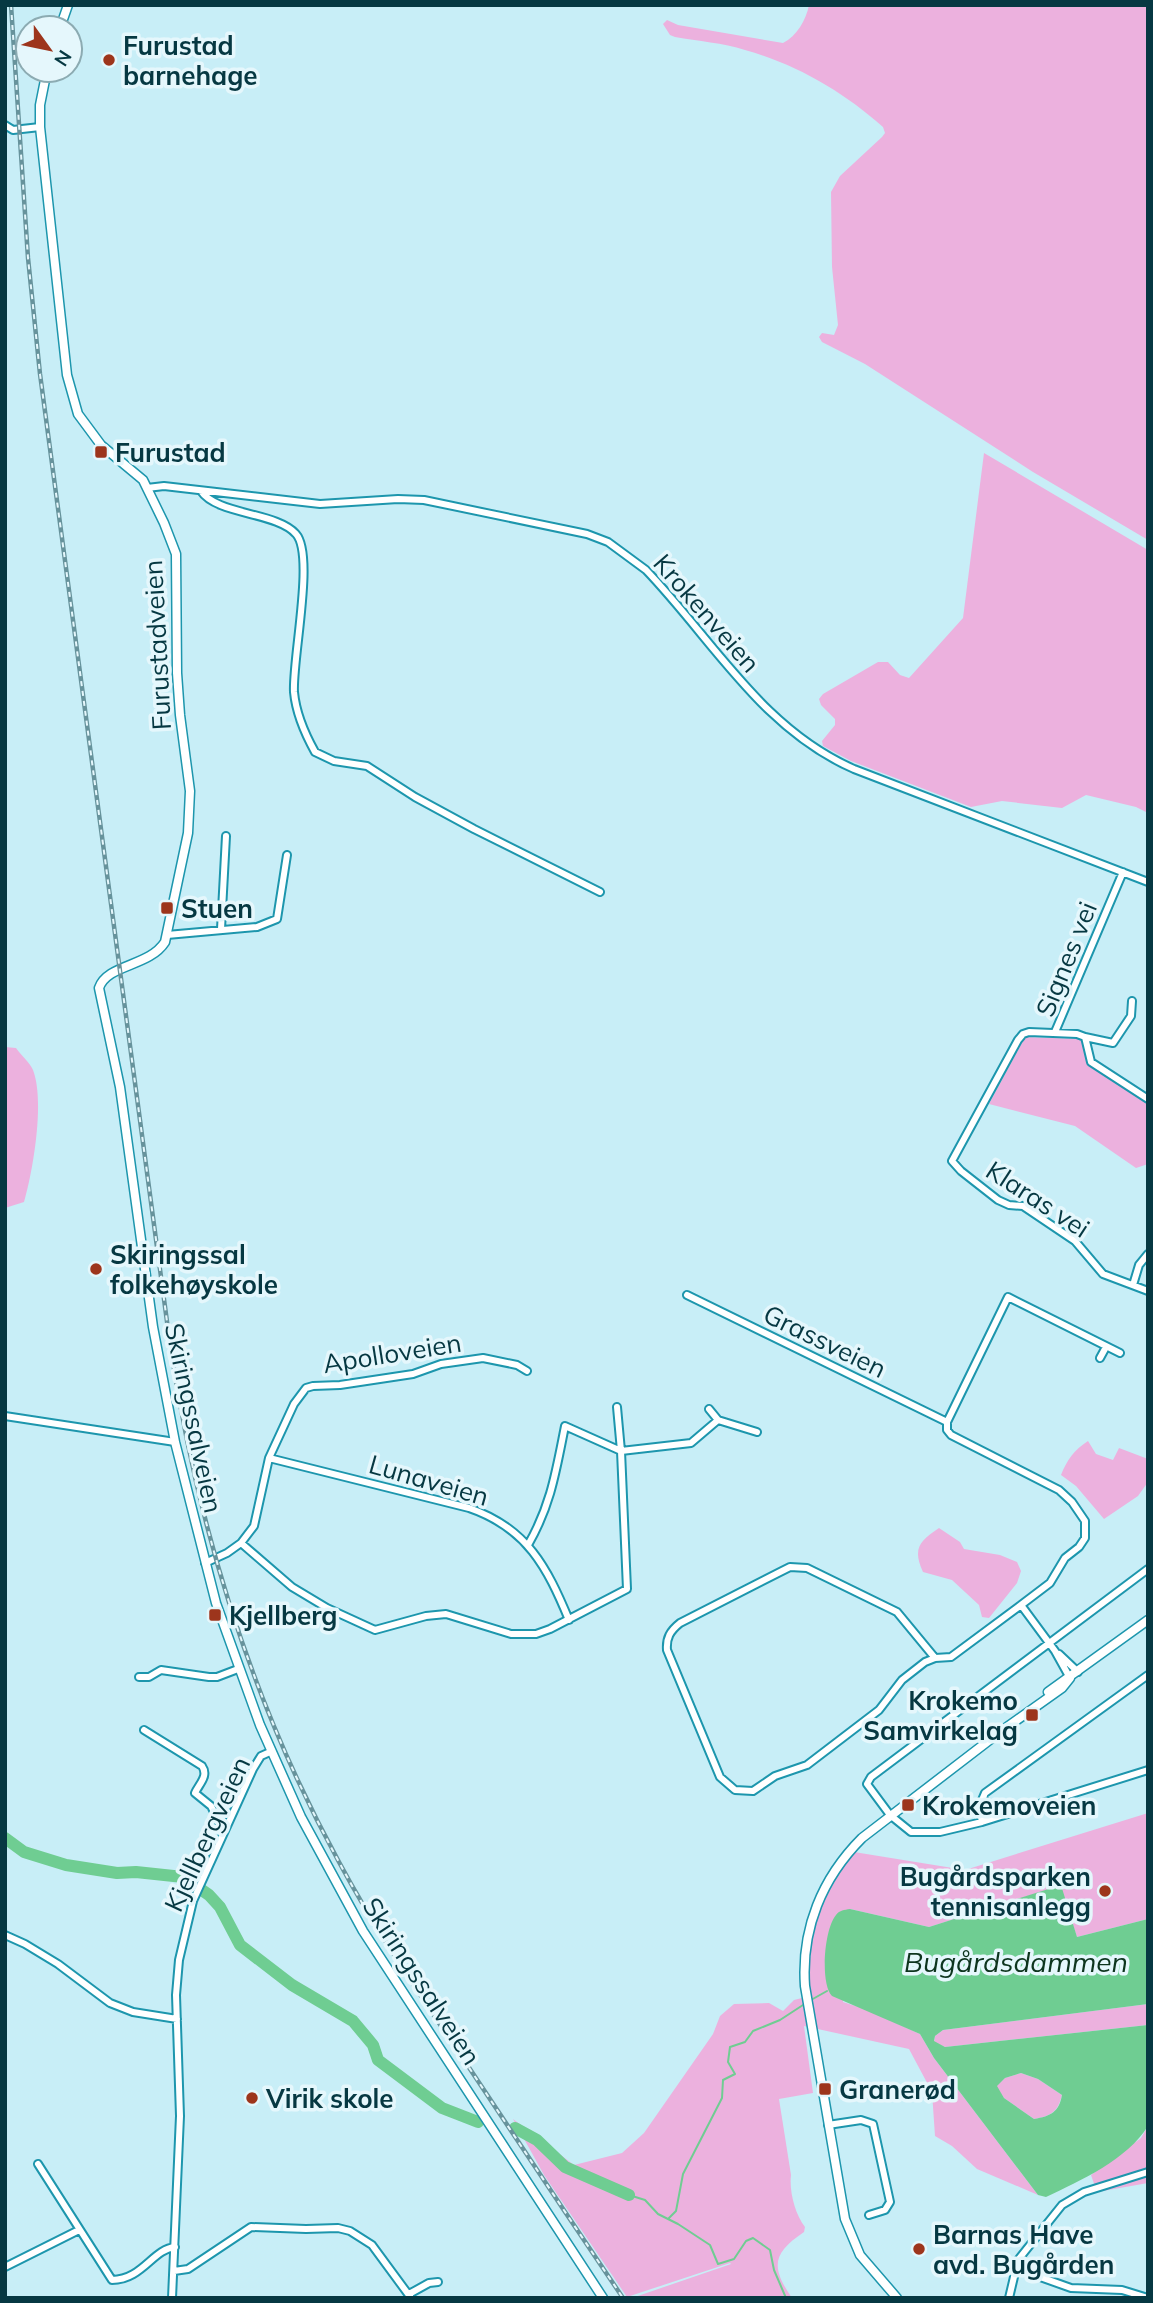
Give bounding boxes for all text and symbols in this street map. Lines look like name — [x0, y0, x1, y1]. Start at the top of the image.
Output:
north arrow — [14, 14, 84, 84]
place label: Furustad barnehage — [123, 29, 258, 92]
text: N — [49, 46, 77, 71]
marker: Furustad barnehage — [101, 52, 117, 68]
place label: Furustad — [115, 436, 226, 469]
marker: Furustad — [93, 444, 109, 460]
street label: Krokenveien — [647, 547, 767, 679]
street label: Furustadveien — [136, 559, 178, 731]
place label: Stuen — [181, 892, 253, 925]
street label: Signes vei — [1028, 897, 1104, 1021]
marker: Stuen — [159, 900, 175, 916]
street label: Klaras vei — [980, 1153, 1096, 1245]
place label: Skiringssal folkehøyskole — [110, 1238, 278, 1301]
marker: Skiringssal folkehøyskole — [88, 1261, 104, 1277]
street label: Grassveien — [758, 1297, 892, 1385]
street label: Skiringssalveien — [158, 1320, 230, 1516]
street label: Apolloveien — [320, 1326, 464, 1380]
street label: Lunaveien — [365, 1447, 493, 1513]
place label: Kjellberg — [229, 1599, 337, 1632]
marker: Kjellberg — [207, 1607, 223, 1623]
place label: Krokemo Samvirkelag — [863, 1684, 1018, 1747]
marker: Krokemo Samvirkelag — [1024, 1707, 1040, 1723]
street label: Kjellbergveien — [157, 1751, 257, 1917]
place label: Krokemoveien — [922, 1789, 1096, 1822]
marker: Krokemoveien — [900, 1797, 916, 1813]
place label: Bugårdsparken tennisanlegg — [900, 1860, 1091, 1923]
marker: Bugårdsparken tennisanlegg — [1097, 1883, 1113, 1899]
street label: Skiringssalveien — [356, 1891, 488, 2071]
water label: Bugårdsdammen — [904, 1944, 1128, 1979]
place label: Granerød — [839, 2073, 956, 2106]
marker: Granerød — [817, 2081, 833, 2097]
place label: Virik skole — [265, 2082, 394, 2115]
marker: Virik skole — [244, 2090, 260, 2106]
place label: Barnas Have avd. Bugården — [933, 2218, 1114, 2281]
marker: Barnas Have avd. Bugården — [911, 2241, 927, 2257]

